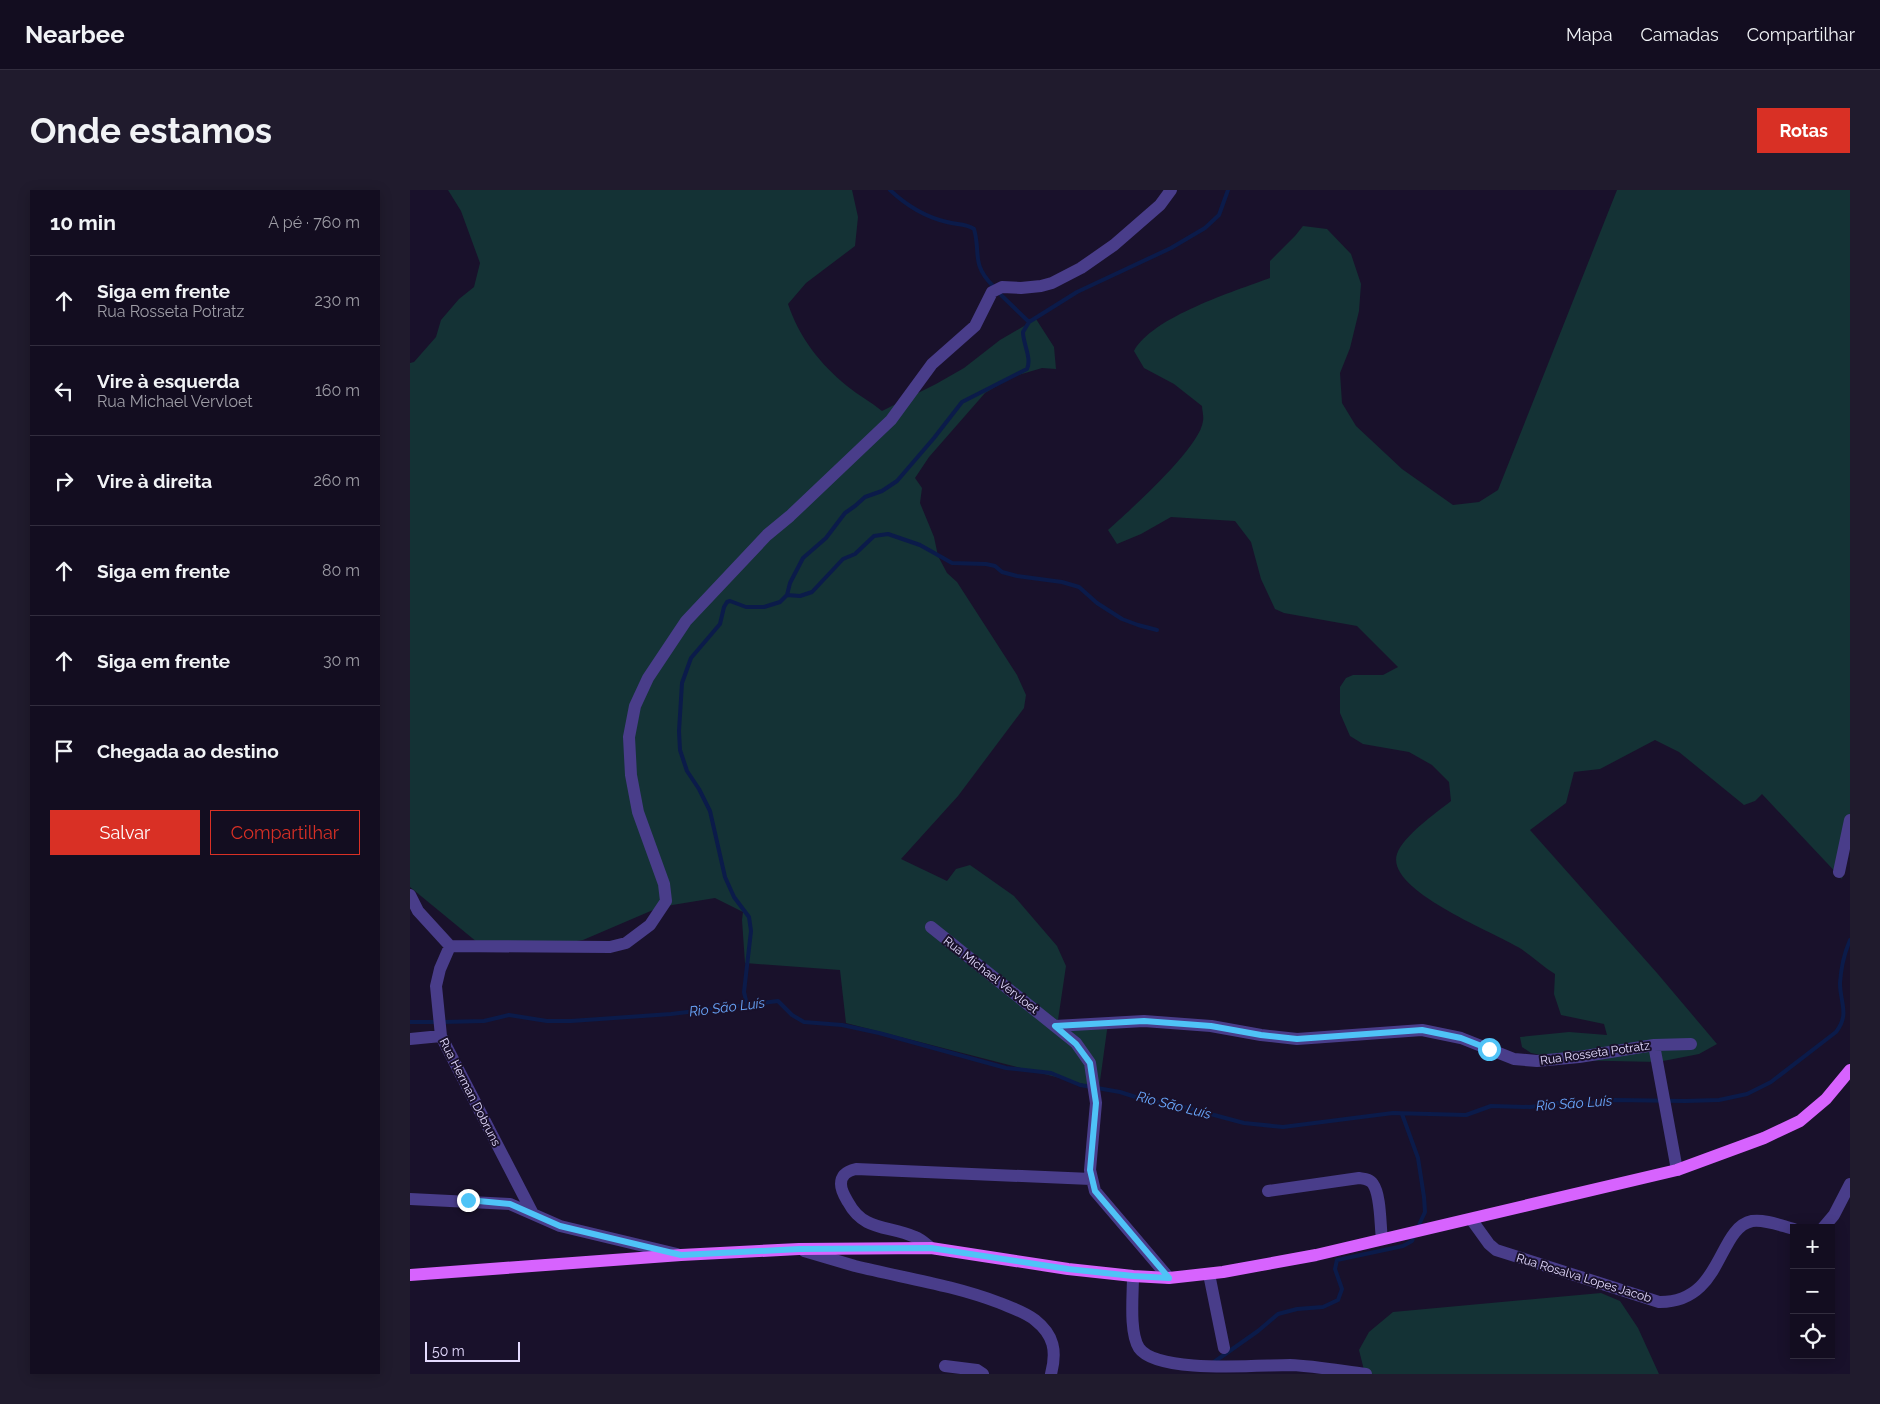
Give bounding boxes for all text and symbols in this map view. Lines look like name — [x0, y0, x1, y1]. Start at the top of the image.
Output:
text: Nearbee — [25, 20, 125, 49]
text: Mapa — [1566, 24, 1612, 45]
text: Camadas — [1640, 24, 1719, 45]
text: Compartilhar — [1747, 24, 1855, 45]
button: Rotas — [1757, 108, 1850, 153]
text: Onde estamos — [30, 110, 272, 151]
text: 10 min — [50, 210, 116, 235]
text: A pé · 760 m — [268, 213, 360, 232]
text: Siga em frente — [97, 280, 230, 302]
icon: ahead — [50, 287, 78, 315]
text: 230 m — [315, 291, 360, 310]
text: Rua Rosseta Potratz — [97, 302, 244, 321]
text: Vire à esquerda — [97, 370, 240, 392]
icon: left — [50, 377, 78, 405]
text: 160 m — [315, 381, 360, 400]
text: Rua Michael Vervloet — [97, 392, 253, 411]
icon: right — [50, 467, 78, 495]
text: Vire à direita — [97, 470, 212, 492]
text: 260 m — [313, 471, 360, 490]
icon: ahead — [50, 557, 78, 585]
text: Siga em frente — [97, 560, 230, 582]
text: 80 m — [322, 561, 360, 580]
icon: ahead — [50, 647, 78, 675]
text: Siga em frente — [97, 650, 230, 672]
text: 30 m — [323, 651, 360, 670]
icon: arrive — [50, 737, 78, 765]
text: Chegada ao destino — [97, 740, 279, 762]
button: Salvar — [50, 810, 200, 855]
button: Compartilhar — [210, 810, 360, 855]
street label: Rua Michael Vervloet — [941, 934, 1041, 1016]
water label: Rio São Luís — [688, 994, 766, 1020]
street label: Rua Herman Dobruns — [437, 1036, 503, 1149]
route start — [1478, 1038, 1501, 1061]
street label: Rua Rosseta Potratz — [1539, 1038, 1651, 1068]
water label: Rio São Luís — [1135, 1088, 1213, 1122]
water label: Rio São Luís — [1535, 1092, 1613, 1114]
route end — [457, 1189, 480, 1212]
map controls — [1790, 1224, 1835, 1359]
button: + — [1790, 1224, 1835, 1269]
street label: Rua Rosalva Lopes Jacob — [1515, 1251, 1653, 1305]
button: − — [1790, 1269, 1835, 1314]
button: locate — [1790, 1314, 1835, 1359]
scale bar — [425, 1339, 520, 1362]
text: 50 m — [432, 1343, 465, 1359]

